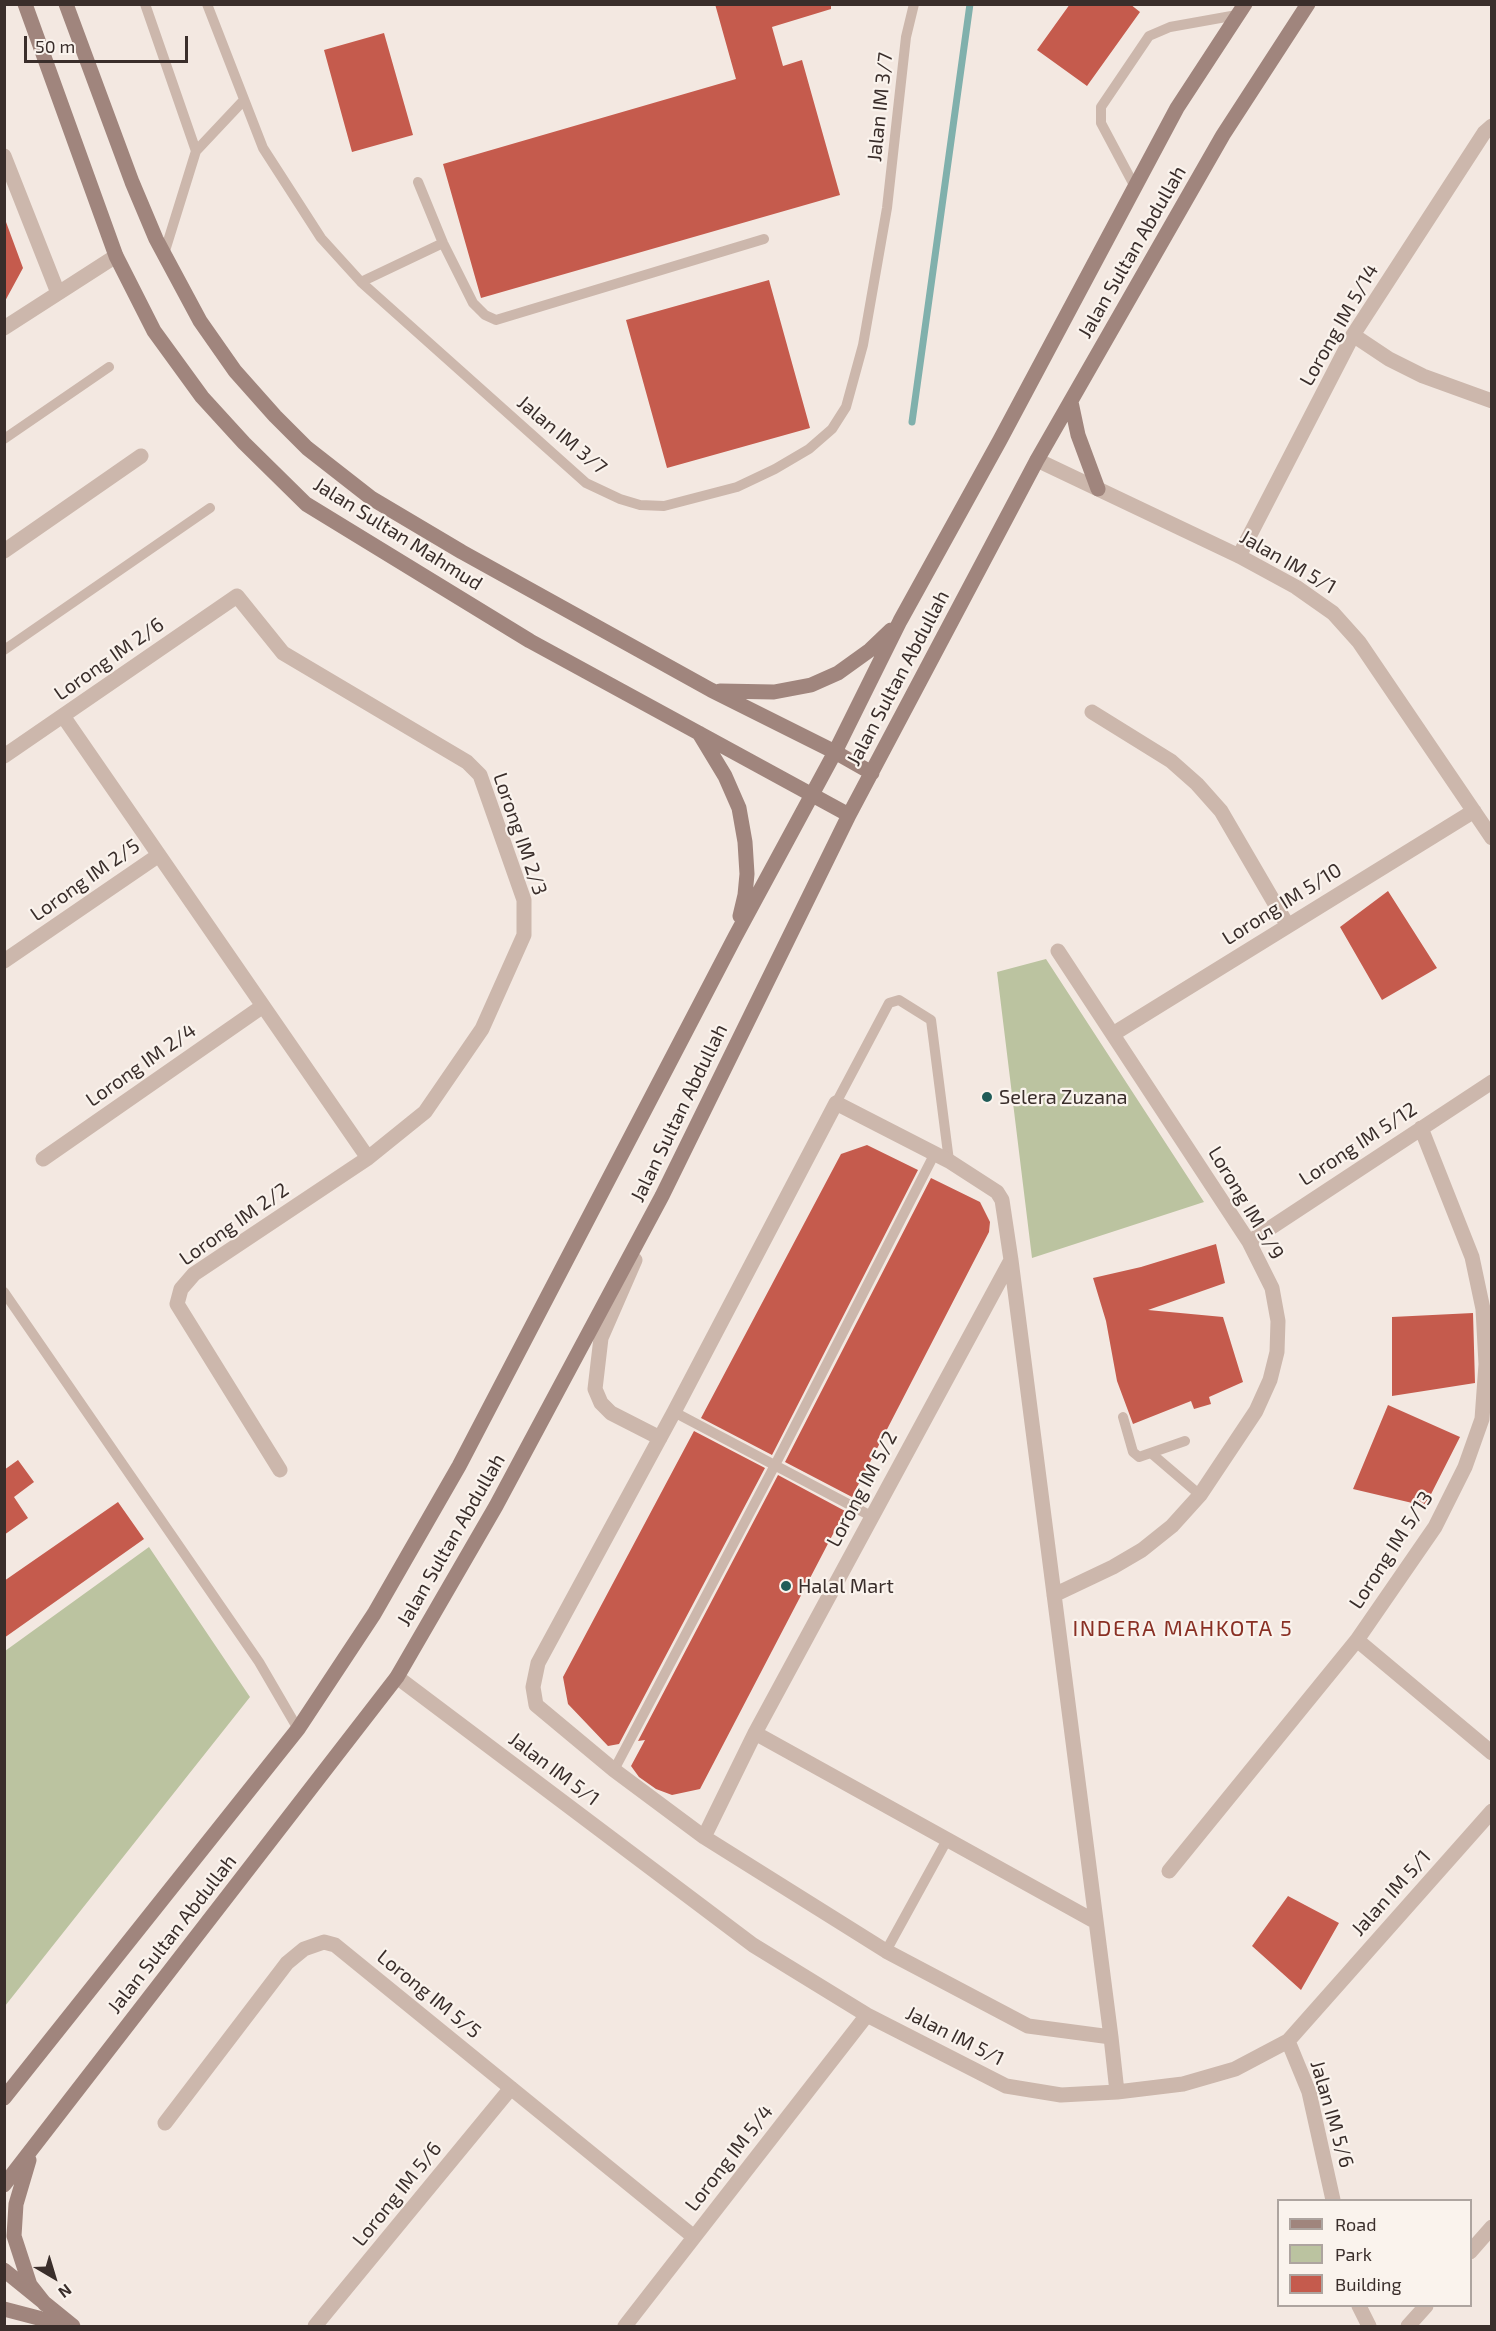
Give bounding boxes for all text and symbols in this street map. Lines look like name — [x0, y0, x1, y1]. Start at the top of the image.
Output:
scale bar — [27, 24, 190, 62]
text: 50 m — [35, 35, 75, 57]
street label: Jalan IM 3/7 — [862, 51, 898, 163]
street label: Jalan Sultan Abdullah — [1073, 162, 1191, 342]
street label: Lorong IM 5/14 — [1294, 260, 1384, 390]
street label: Jalan IM 3/7 — [512, 391, 612, 479]
street label: Jalan Sultan Mahmud — [309, 472, 487, 596]
street label: Jalan IM 5/1 — [1236, 525, 1340, 599]
street label: Jalan Sultan Abdullah — [842, 586, 954, 770]
street label: Lorong IM 2/6 — [50, 612, 168, 706]
street label: Lorong IM 2/3 — [488, 770, 552, 898]
street label: Lorong IM 2/5 — [26, 834, 144, 926]
street label: Lorong IM 5/10 — [1218, 858, 1346, 950]
street label: Lorong IM 2/4 — [81, 1018, 201, 1112]
street label: Jalan Sultan Abdullah — [625, 1020, 733, 1206]
place label: Selera Zuzana — [999, 1085, 1128, 1109]
marker: Selera Zuzana — [980, 1090, 994, 1104]
street label: Lorong IM 5/12 — [1295, 1097, 1421, 1191]
street label: Lorong IM 5/9 — [1203, 1142, 1289, 1264]
street label: Lorong IM 2/2 — [175, 1177, 293, 1271]
street label: Lorong IM 5/2 — [821, 1427, 903, 1551]
street label: Jalan Sultan Abdullah — [392, 1450, 510, 1630]
street label: Lorong IM 5/13 — [1344, 1487, 1438, 1613]
place label: Halal Mart — [798, 1574, 894, 1598]
marker: Halal Mart — [779, 1579, 793, 1593]
district label: INDERA MAHKOTA 5 — [1073, 1616, 1293, 1642]
street label: Jalan IM 5/1 — [504, 1727, 604, 1811]
street label: Jalan IM 5/1 — [1346, 1845, 1436, 1941]
street label: Jalan Sultan Abdullah — [102, 1850, 242, 2018]
street label: Lorong IM 5/5 — [372, 1945, 486, 2043]
street label: Jalan IM 5/1 — [902, 2001, 1008, 2071]
street label: Jalan IM 5/6 — [1305, 2058, 1359, 2170]
street label: Lorong IM 5/4 — [680, 2100, 778, 2216]
street label: Lorong IM 5/6 — [347, 2137, 447, 2251]
legend — [1277, 2199, 1472, 2307]
text: Road — [1335, 2213, 1376, 2235]
text: Park — [1335, 2243, 1372, 2265]
north arrow — [24, 2247, 84, 2307]
text: Building — [1335, 2273, 1402, 2295]
text: N — [55, 2281, 76, 2303]

